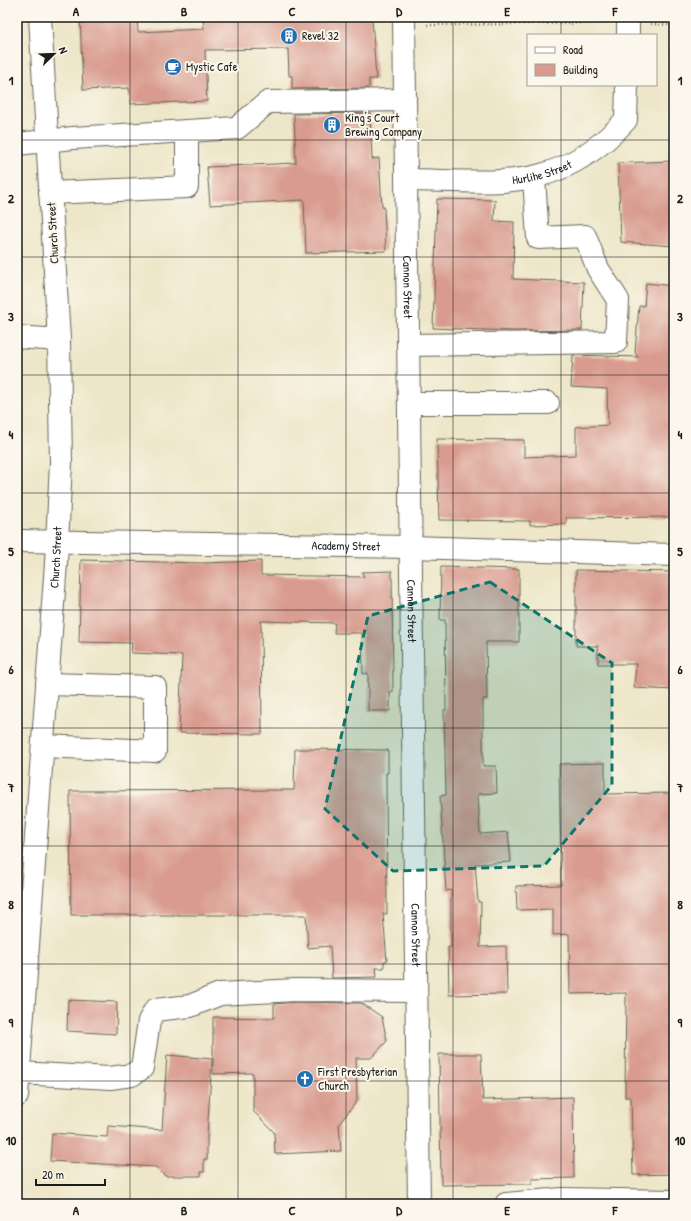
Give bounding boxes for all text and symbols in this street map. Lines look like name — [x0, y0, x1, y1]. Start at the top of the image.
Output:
text: A — [73, 2, 80, 20]
text: B — [181, 2, 188, 20]
text: C — [288, 2, 296, 20]
text: D — [396, 2, 403, 20]
text: E — [504, 2, 510, 20]
text: F — [612, 2, 619, 20]
building icon: Revel 32 — [279, 26, 299, 46]
place label: Revel 32 — [302, 27, 339, 44]
north arrow — [34, 34, 74, 74]
legend — [527, 34, 657, 86]
text: Road — [563, 41, 583, 58]
text: N — [56, 45, 71, 56]
cafe icon: Mystic Cafe — [163, 57, 183, 77]
place label: Mystic Cafe — [186, 58, 238, 75]
text: Building — [563, 61, 598, 78]
text: 1 — [9, 71, 14, 89]
text: 1 — [678, 71, 683, 89]
place label: King's Court Brewing Company — [345, 109, 422, 140]
building icon: King's Court Brewing Company — [322, 115, 342, 135]
street label: Hurlihe Street — [511, 155, 575, 188]
text: 2 — [8, 189, 15, 207]
text: 2 — [677, 189, 684, 207]
street label: Church Street — [42, 201, 63, 264]
street label: Cannon Street — [399, 255, 417, 320]
text: 3 — [8, 307, 14, 325]
text: 3 — [677, 307, 683, 325]
text: 4 — [9, 425, 14, 443]
text: 4 — [678, 425, 683, 443]
street label: Church Street — [45, 525, 66, 589]
street label: Academy Street — [311, 536, 381, 555]
text: 5 — [8, 542, 14, 560]
text: 5 — [677, 542, 683, 560]
street label: Cannon Street — [403, 579, 421, 644]
text: 6 — [8, 660, 14, 678]
text: 6 — [677, 660, 683, 678]
text: 7 — [7, 778, 15, 796]
text: 7 — [676, 778, 684, 796]
text: 8 — [8, 895, 14, 913]
text: 8 — [677, 895, 683, 913]
street label: Cannon Street — [407, 903, 425, 967]
text: 9 — [9, 1013, 14, 1031]
text: 9 — [678, 1013, 683, 1031]
place label: First Presbyterian Church — [317, 1063, 397, 1094]
church icon: First Presbyterian Church — [295, 1069, 315, 1089]
text: 10 — [6, 1131, 16, 1149]
text: 10 — [675, 1131, 685, 1149]
scale bar — [36, 1161, 105, 1187]
text: 20 m — [42, 1166, 64, 1183]
text: A — [73, 1201, 80, 1219]
text: B — [181, 1201, 188, 1219]
text: C — [288, 1201, 296, 1219]
text: D — [396, 1201, 403, 1219]
text: E — [504, 1201, 510, 1219]
text: F — [612, 1201, 619, 1219]

